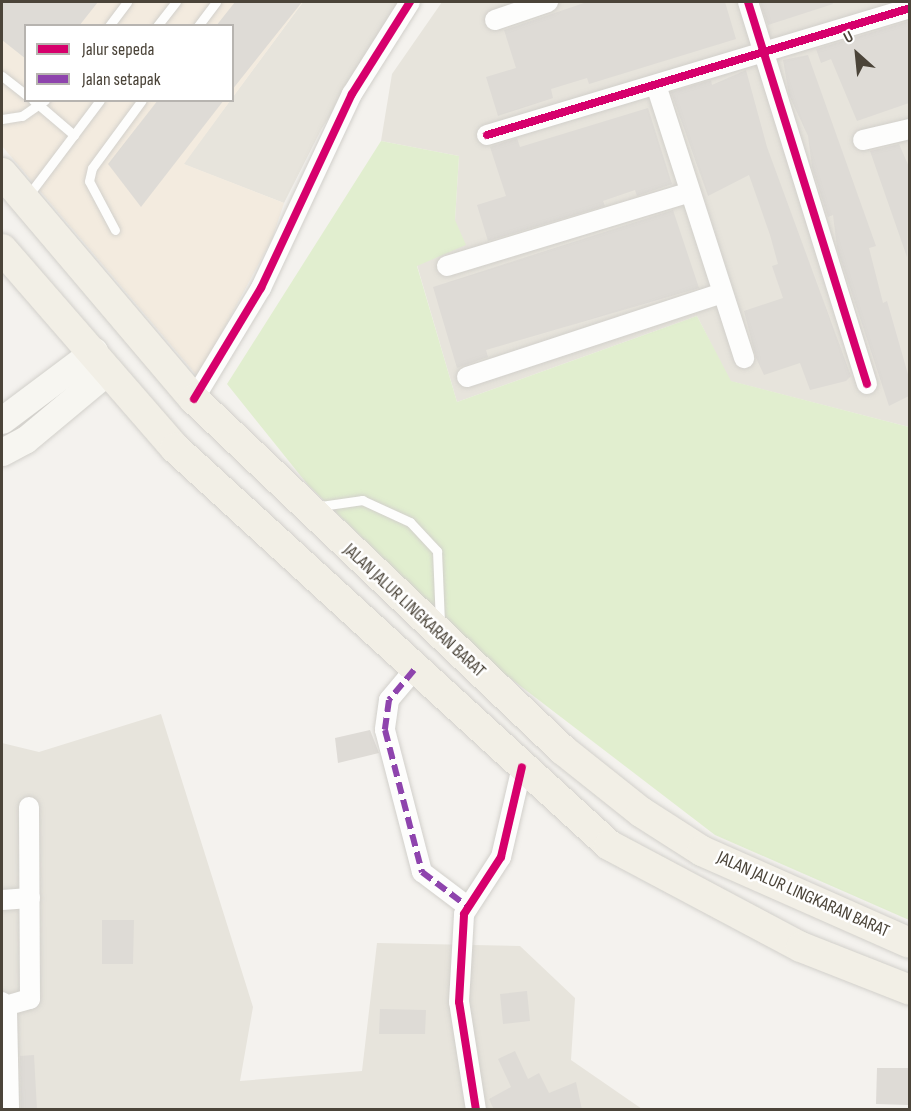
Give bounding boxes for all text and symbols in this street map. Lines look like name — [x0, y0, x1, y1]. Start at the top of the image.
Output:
legend — [24, 24, 234, 102]
north arrow — [827, 24, 887, 84]
text: U — [841, 27, 857, 48]
text: Jalur sepeda — [82, 39, 154, 60]
text: Jalan setapak — [82, 69, 161, 90]
street label: JALAN JALUR LINGKARAN BARAT — [339, 540, 489, 682]
street label: JALAN JALUR LINGKARAN BARAT — [714, 847, 892, 943]

